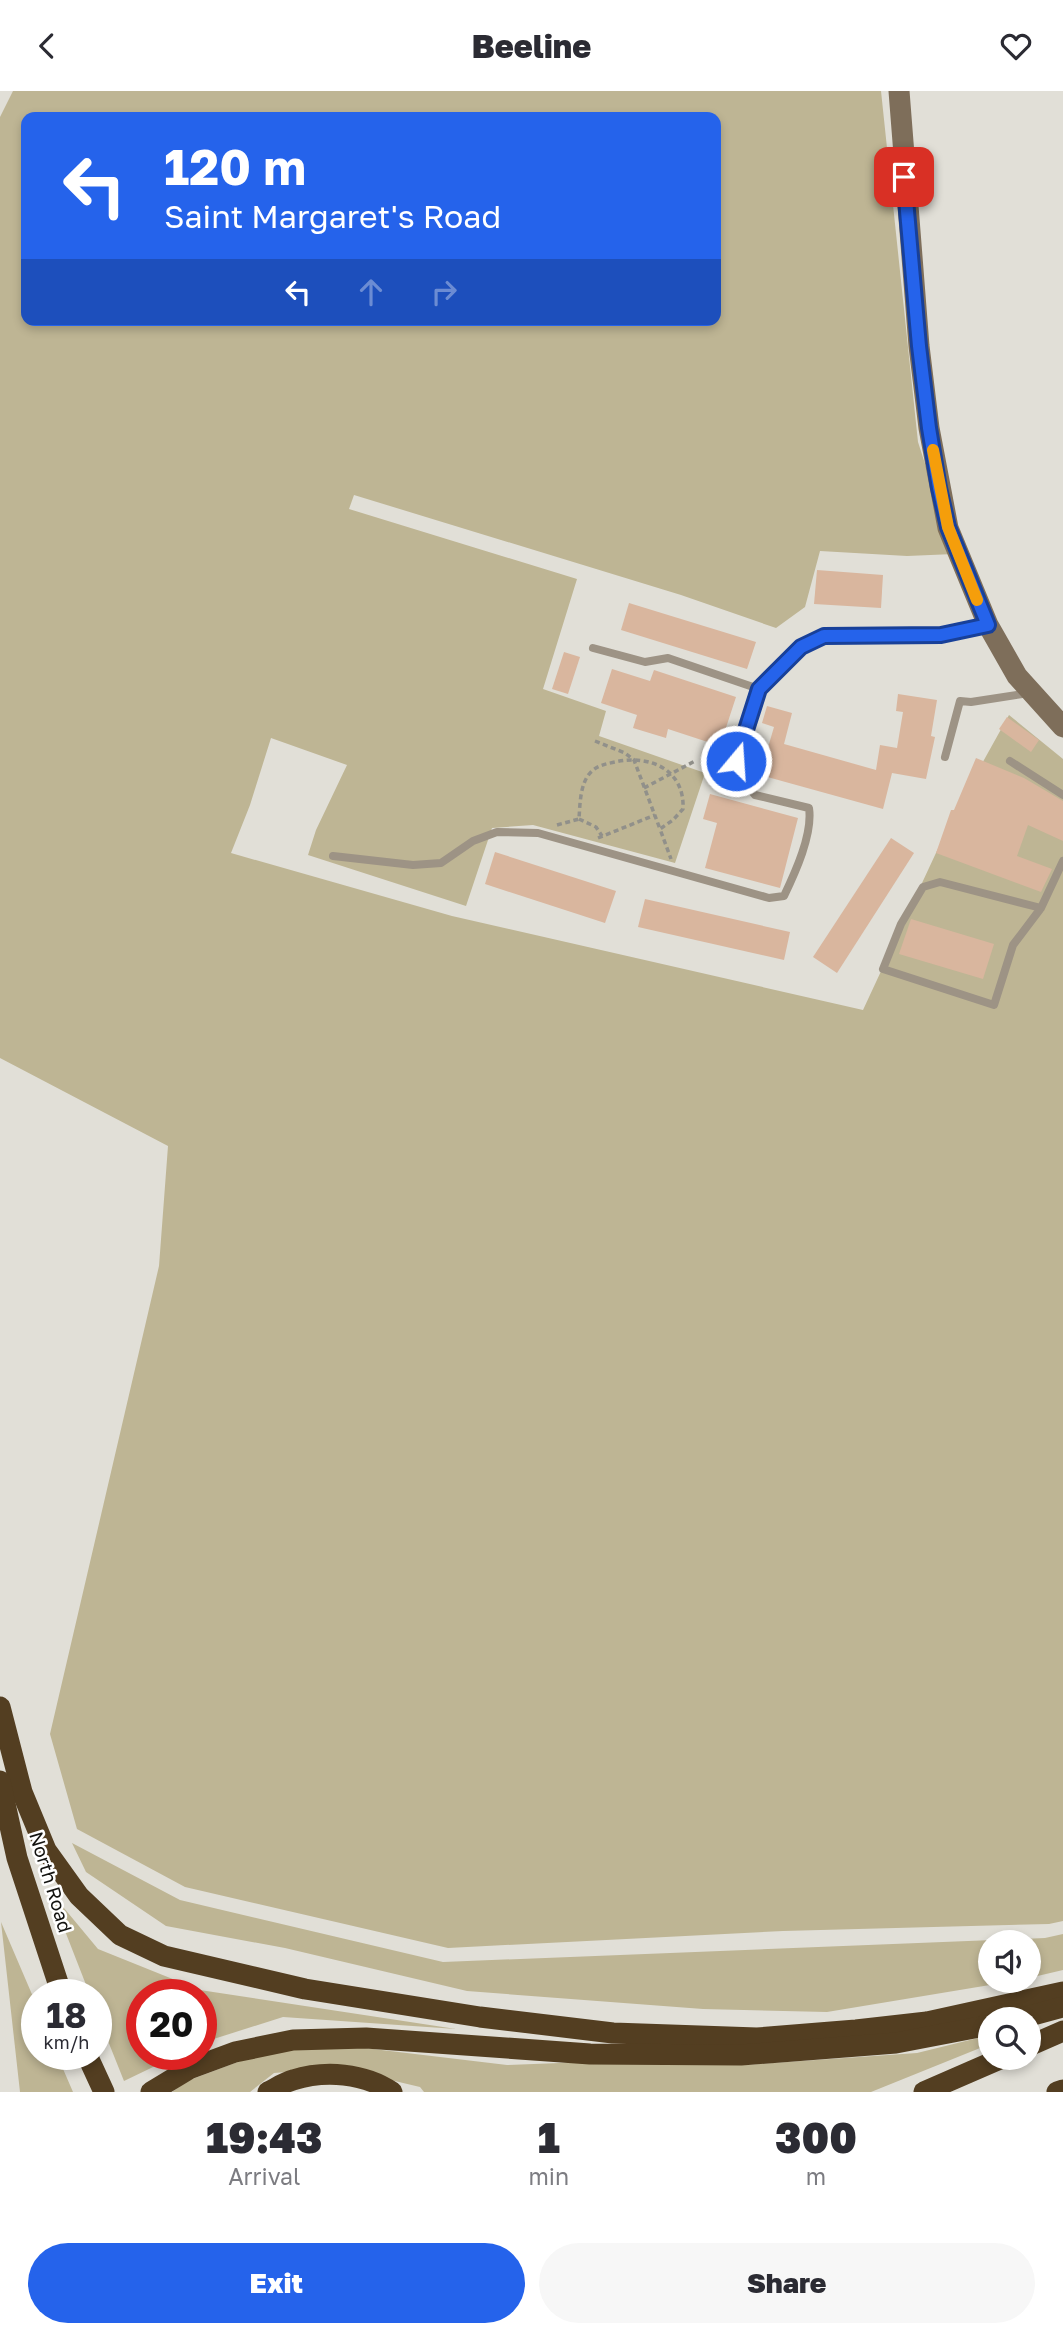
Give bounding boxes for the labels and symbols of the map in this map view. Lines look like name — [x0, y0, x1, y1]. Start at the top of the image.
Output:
pin — [874, 147, 934, 207]
position arrow — [699, 724, 773, 798]
street label: North Road — [25, 1829, 78, 1935]
speed limit sign: 20 — [126, 1979, 217, 2070]

